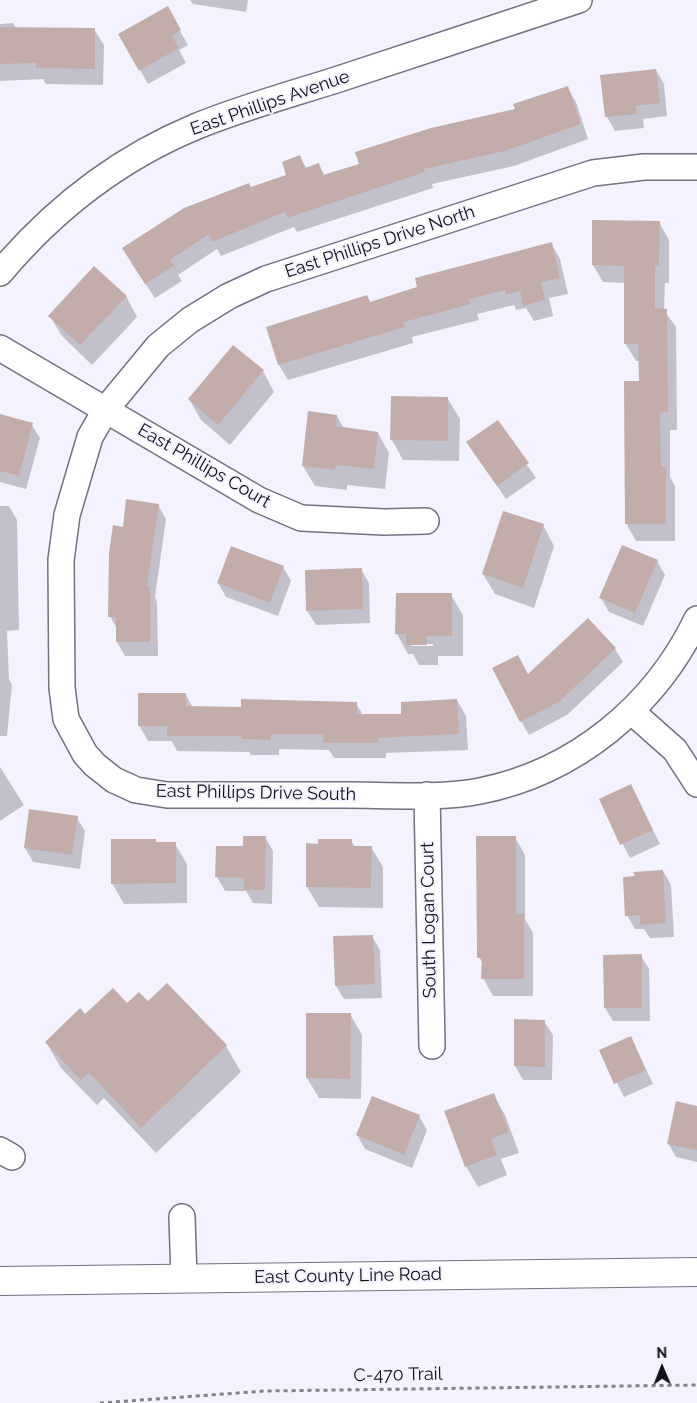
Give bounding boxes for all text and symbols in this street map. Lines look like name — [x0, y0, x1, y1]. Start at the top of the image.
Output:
street label: East Phillips Avenue — [188, 66, 352, 140]
street label: East Phillips Drive North — [282, 201, 478, 283]
street label: East Phillips Court — [134, 419, 274, 513]
street label: East Phillips Drive South — [156, 780, 356, 806]
street label: South Logan Court — [417, 842, 441, 998]
street label: East County Line Road — [254, 1264, 442, 1288]
north arrow — [637, 1343, 687, 1393]
text: N — [656, 1345, 667, 1361]
street label: C-470 Trail — [353, 1363, 443, 1387]

